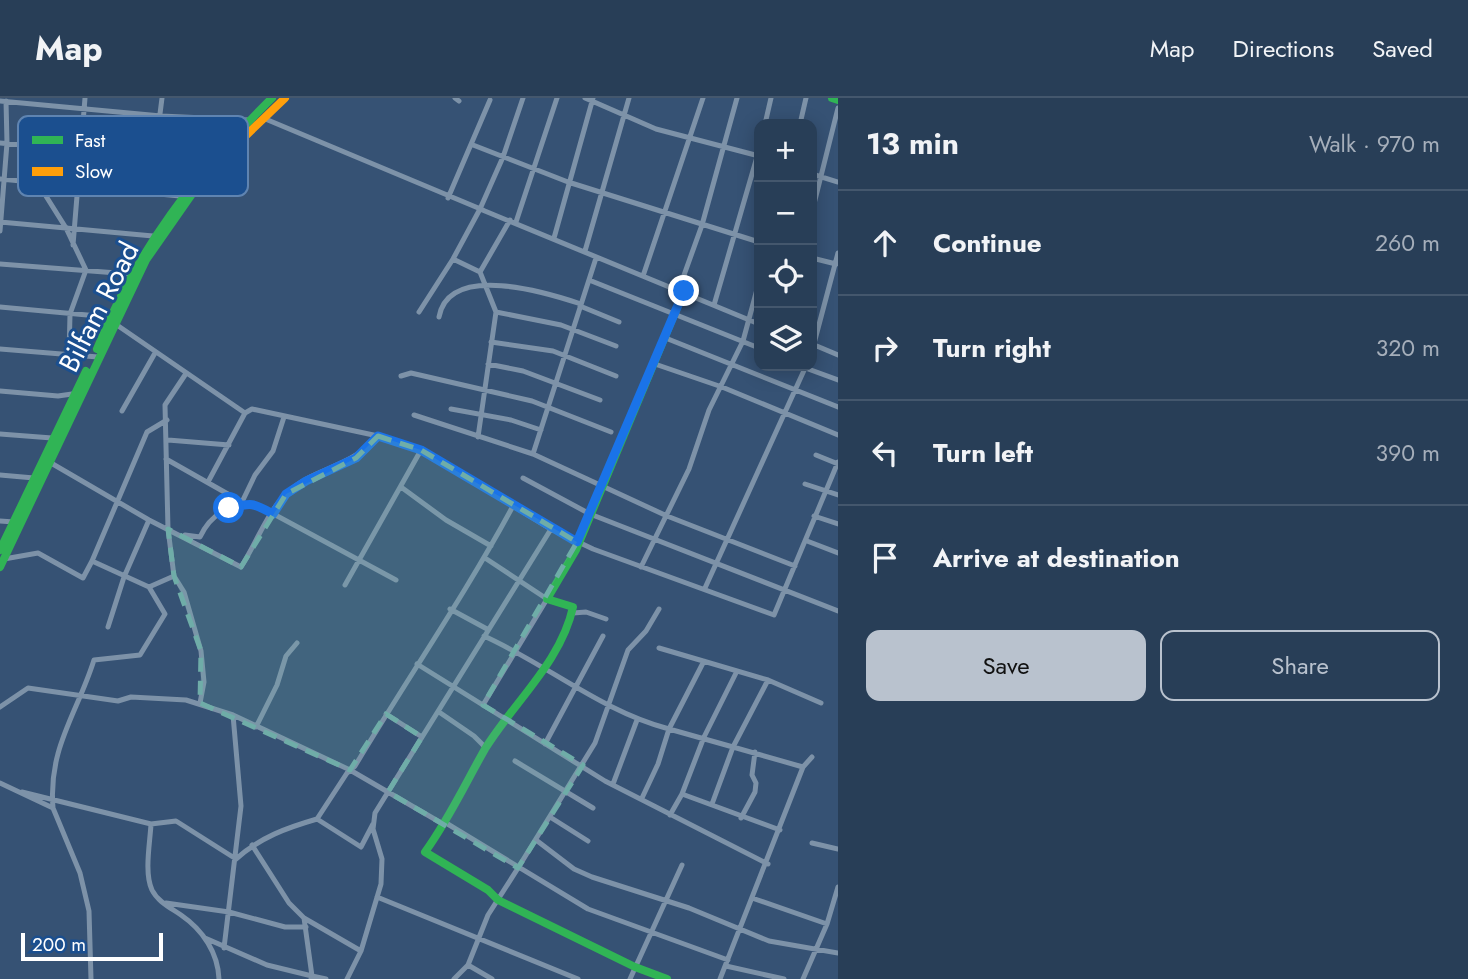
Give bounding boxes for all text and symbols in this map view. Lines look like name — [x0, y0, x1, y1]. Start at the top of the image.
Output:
text: Map — [35, 25, 103, 72]
text: Map — [1150, 31, 1195, 66]
text: Directions — [1233, 31, 1334, 66]
text: Saved — [1372, 31, 1433, 66]
legend — [18, 116, 248, 196]
map controls — [754, 119, 817, 371]
button: + — [754, 119, 817, 182]
text: 13 min — [866, 122, 959, 165]
text: Fast — [75, 127, 106, 154]
text: Walk · 970 m — [1309, 127, 1440, 161]
text: Slow — [75, 158, 113, 185]
button: − — [754, 182, 817, 245]
icon: ahead — [866, 224, 904, 262]
text: Continue — [933, 224, 1042, 262]
text: 260 m — [1375, 226, 1440, 260]
street label: Bilfam Road — [49, 235, 149, 379]
button: locate — [754, 245, 817, 308]
route end — [668, 275, 699, 306]
button: layers — [754, 308, 817, 371]
icon: right — [866, 329, 904, 367]
text: Turn right — [933, 329, 1051, 367]
text: 320 m — [1376, 331, 1440, 365]
icon: left — [866, 434, 904, 472]
text: Turn left — [933, 434, 1033, 472]
text: 390 m — [1376, 436, 1440, 470]
route start — [213, 492, 244, 523]
icon: arrive — [866, 539, 904, 577]
text: Arrive at destination — [933, 539, 1180, 577]
button: Save — [866, 630, 1146, 701]
button: Share — [1160, 630, 1440, 701]
scale bar — [21, 930, 163, 962]
text: 200 m — [32, 931, 86, 958]

